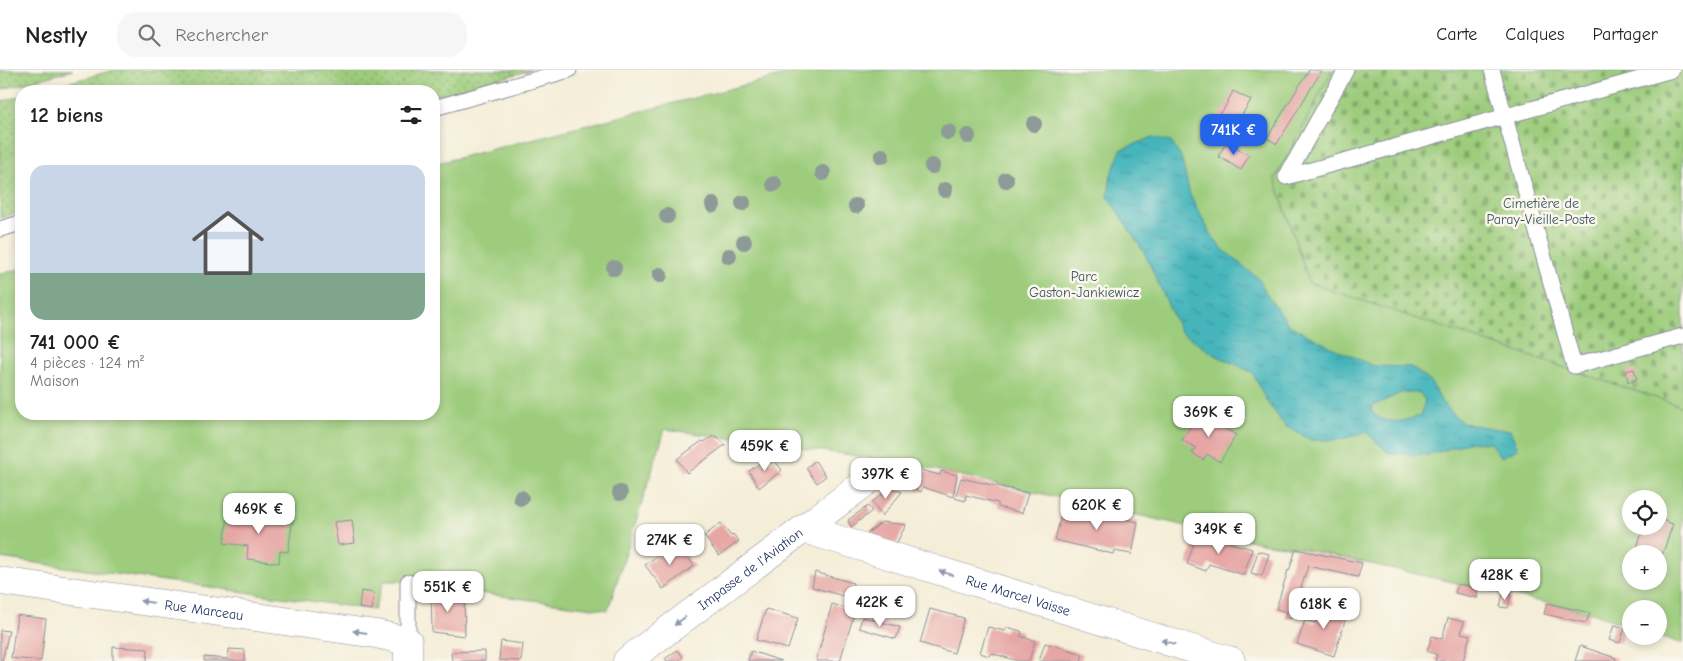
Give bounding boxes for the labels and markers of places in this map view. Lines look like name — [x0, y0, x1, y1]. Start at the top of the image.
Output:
pin: 741K € — [1193, 114, 1275, 156]
pin: 369K € — [1168, 396, 1250, 438]
pin: 459K € — [724, 430, 806, 472]
pin: 397K € — [845, 458, 927, 500]
pin: 620K € — [1056, 488, 1138, 531]
pin: 469K € — [218, 492, 300, 535]
pin: 349K € — [1178, 512, 1260, 555]
pin: 274K € — [629, 524, 711, 566]
pin: 428K € — [1464, 558, 1546, 601]
pin: 551K € — [407, 570, 489, 613]
pin: 422K € — [839, 586, 921, 628]
pin: 618K € — [1283, 588, 1365, 630]

